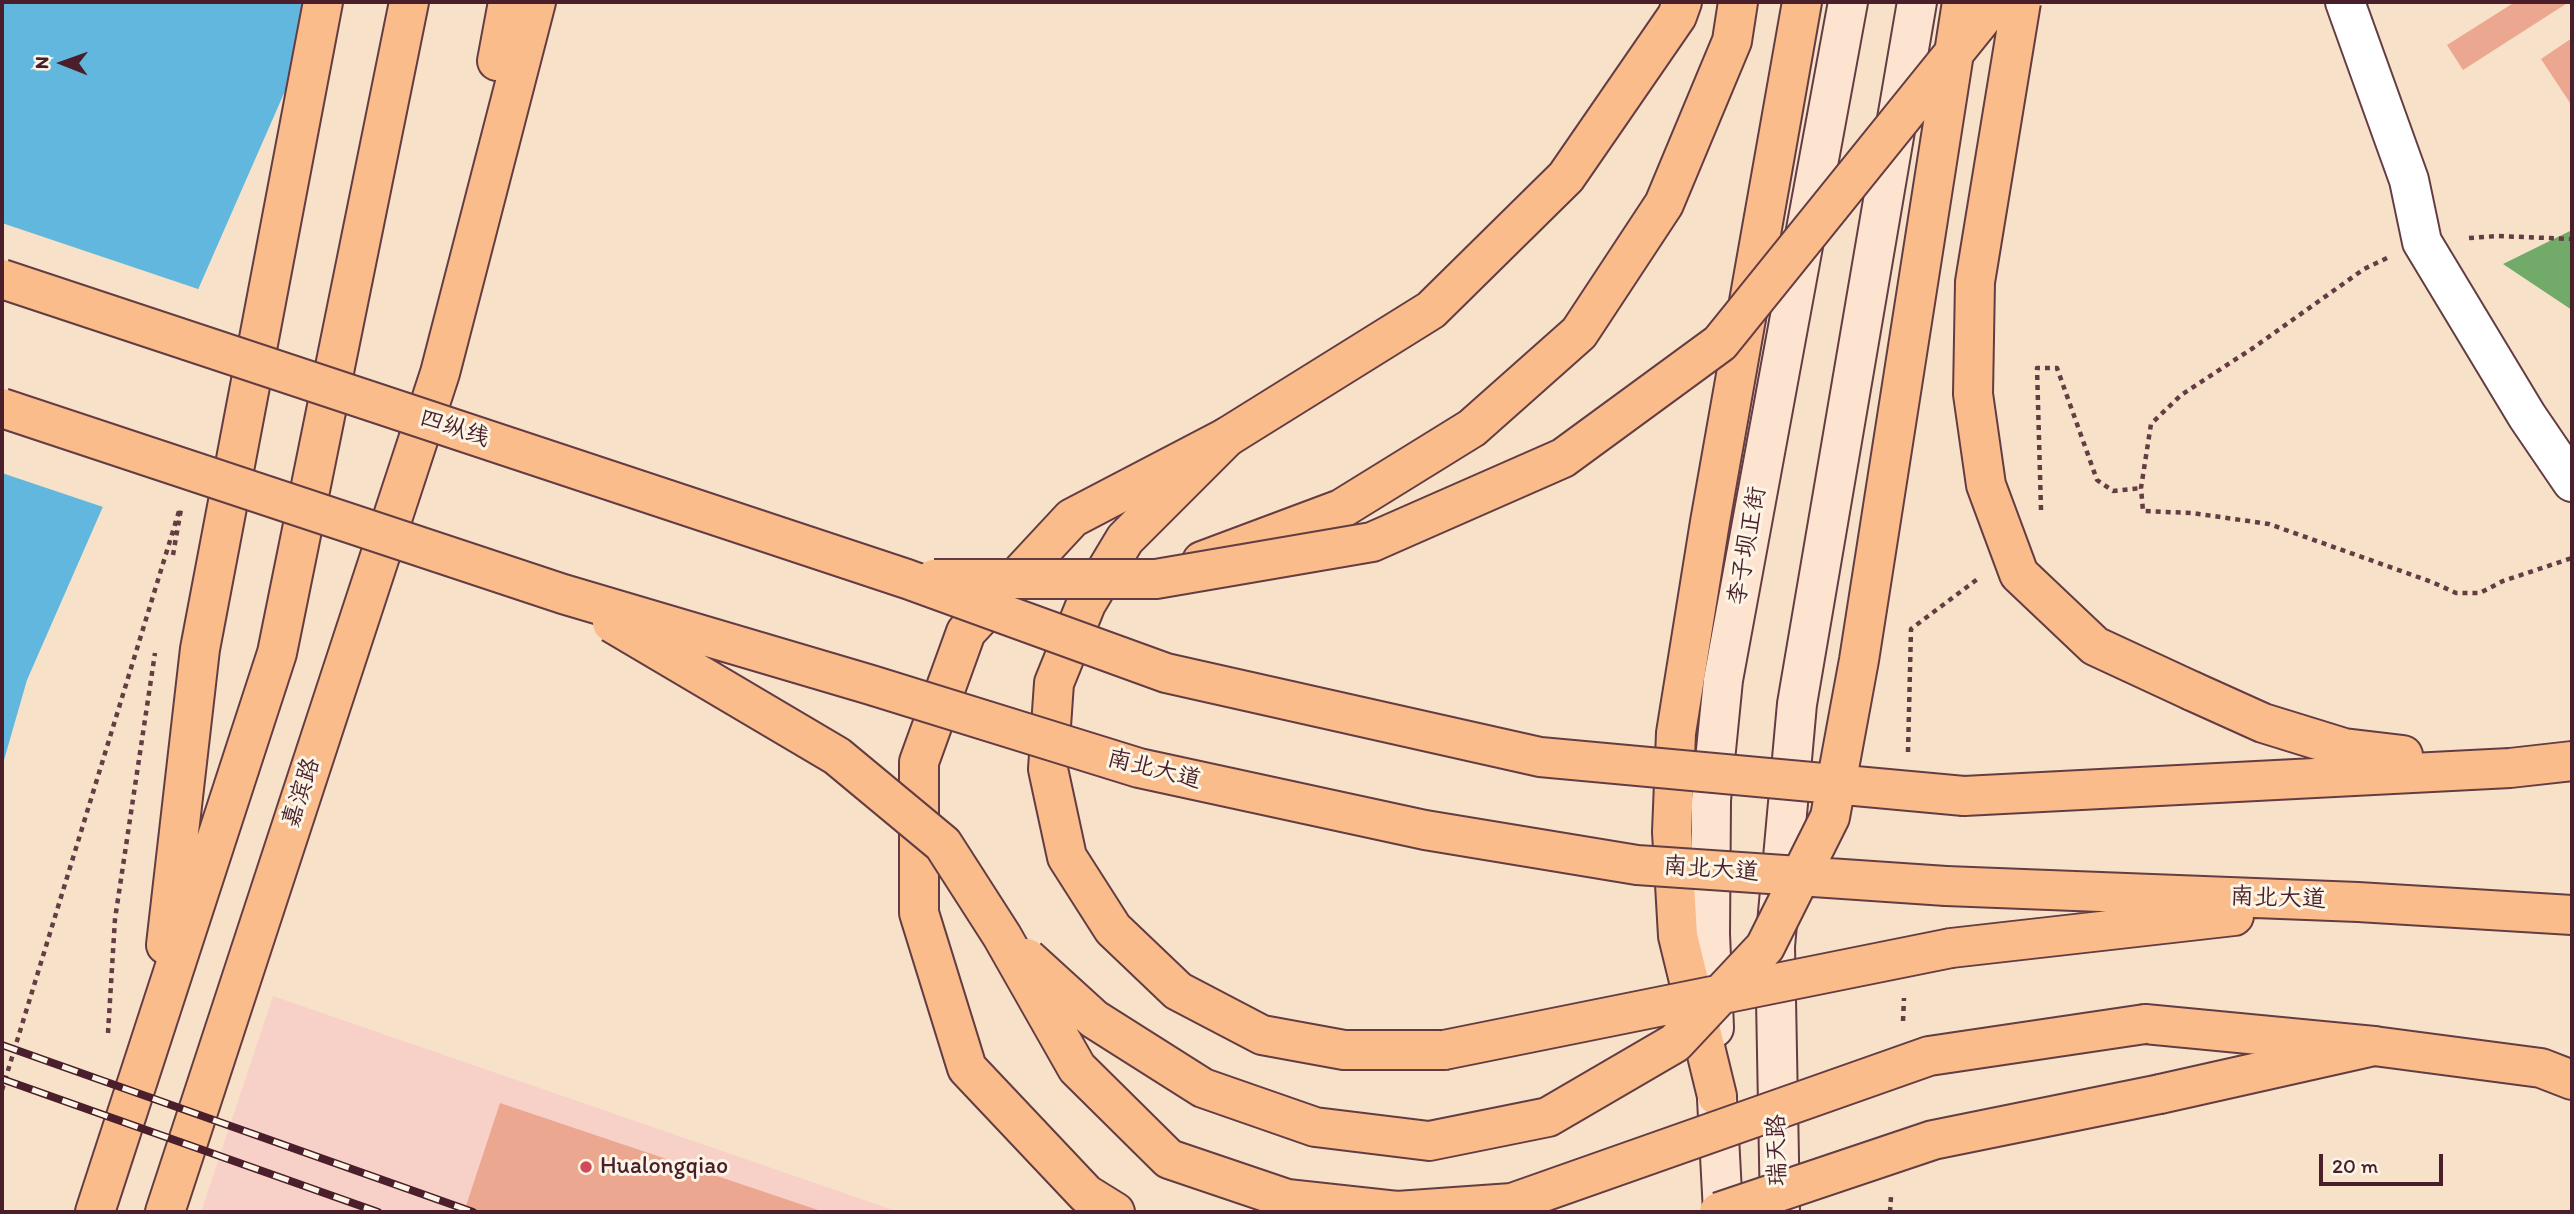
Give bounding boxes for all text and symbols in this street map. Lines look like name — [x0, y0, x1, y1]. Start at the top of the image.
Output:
north arrow — [28, 28, 98, 98]
text: N — [30, 56, 53, 69]
street label: 四纵线 — [415, 404, 493, 454]
street label: 李子坝正街 — [1723, 484, 1773, 608]
street label: 南北大道 — [1104, 744, 1204, 796]
street label: 嘉滨路 — [277, 754, 327, 832]
street label: 南北大道 — [1662, 852, 1760, 888]
street label: 南北大道 — [2230, 883, 2326, 915]
street label: 瑞天路 — [1763, 1114, 1793, 1186]
scale bar — [2322, 1140, 2446, 1184]
place label: Hualongqiao — [600, 1153, 728, 1181]
text: 20 m — [2332, 1153, 2378, 1178]
marker: Hualongqiao — [578, 1159, 594, 1175]

